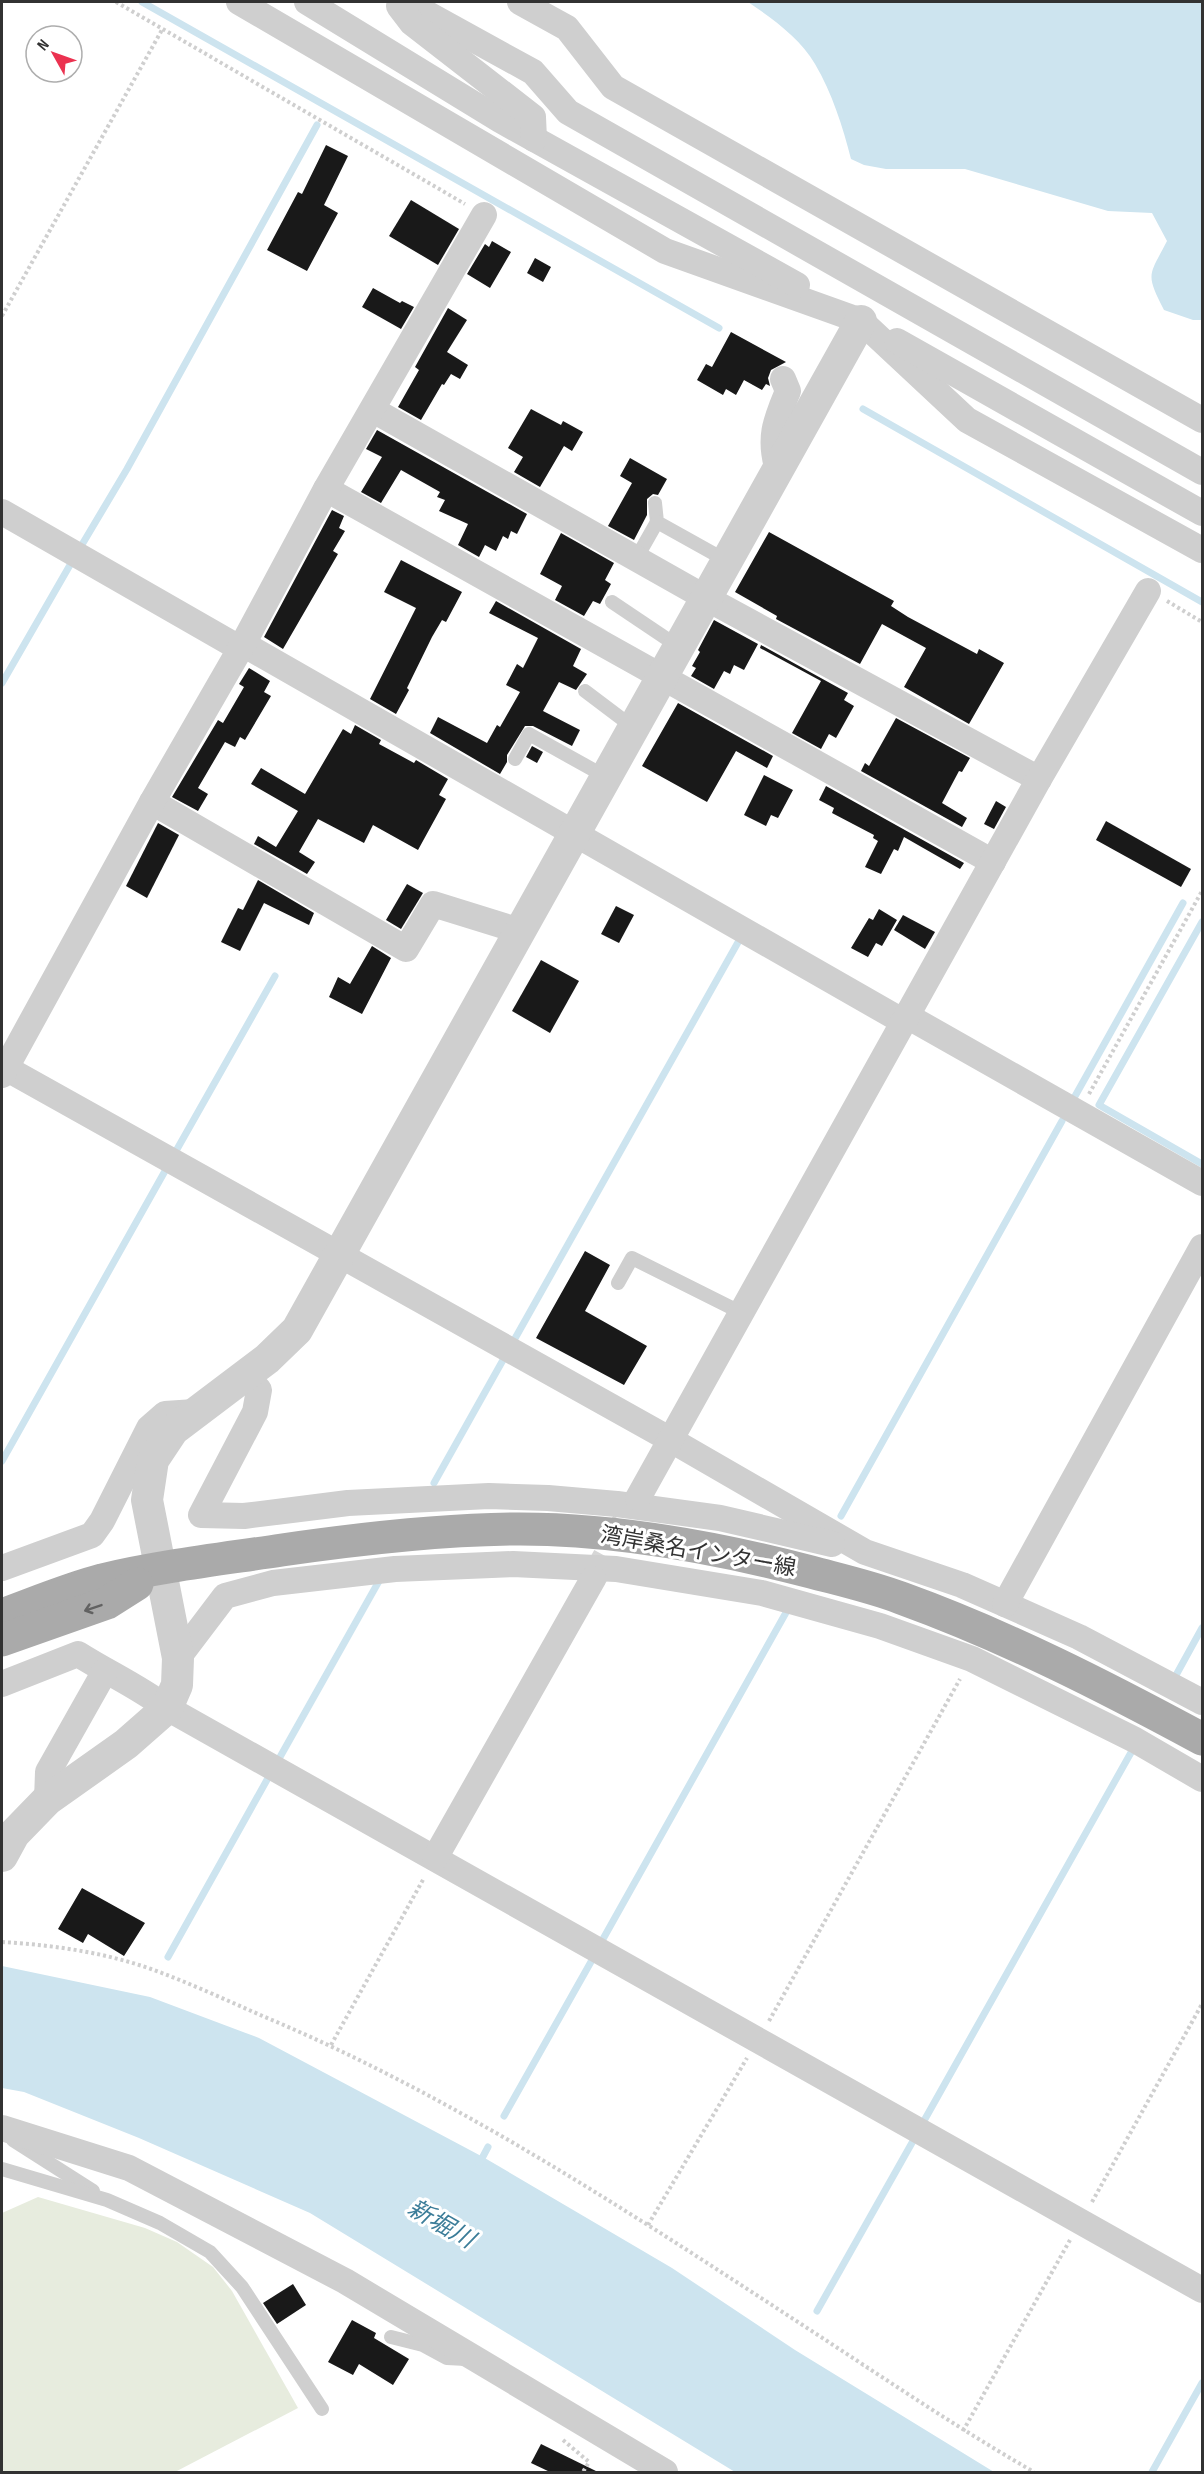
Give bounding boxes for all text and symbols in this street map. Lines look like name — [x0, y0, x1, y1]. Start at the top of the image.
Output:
north arrow — [24, 24, 84, 84]
text: N — [34, 36, 54, 55]
street label: 湾岸桑名インター線 — [598, 1522, 798, 1582]
one-way arrow — [84, 1603, 103, 1614]
water label: 新堀川 — [403, 2193, 482, 2256]

